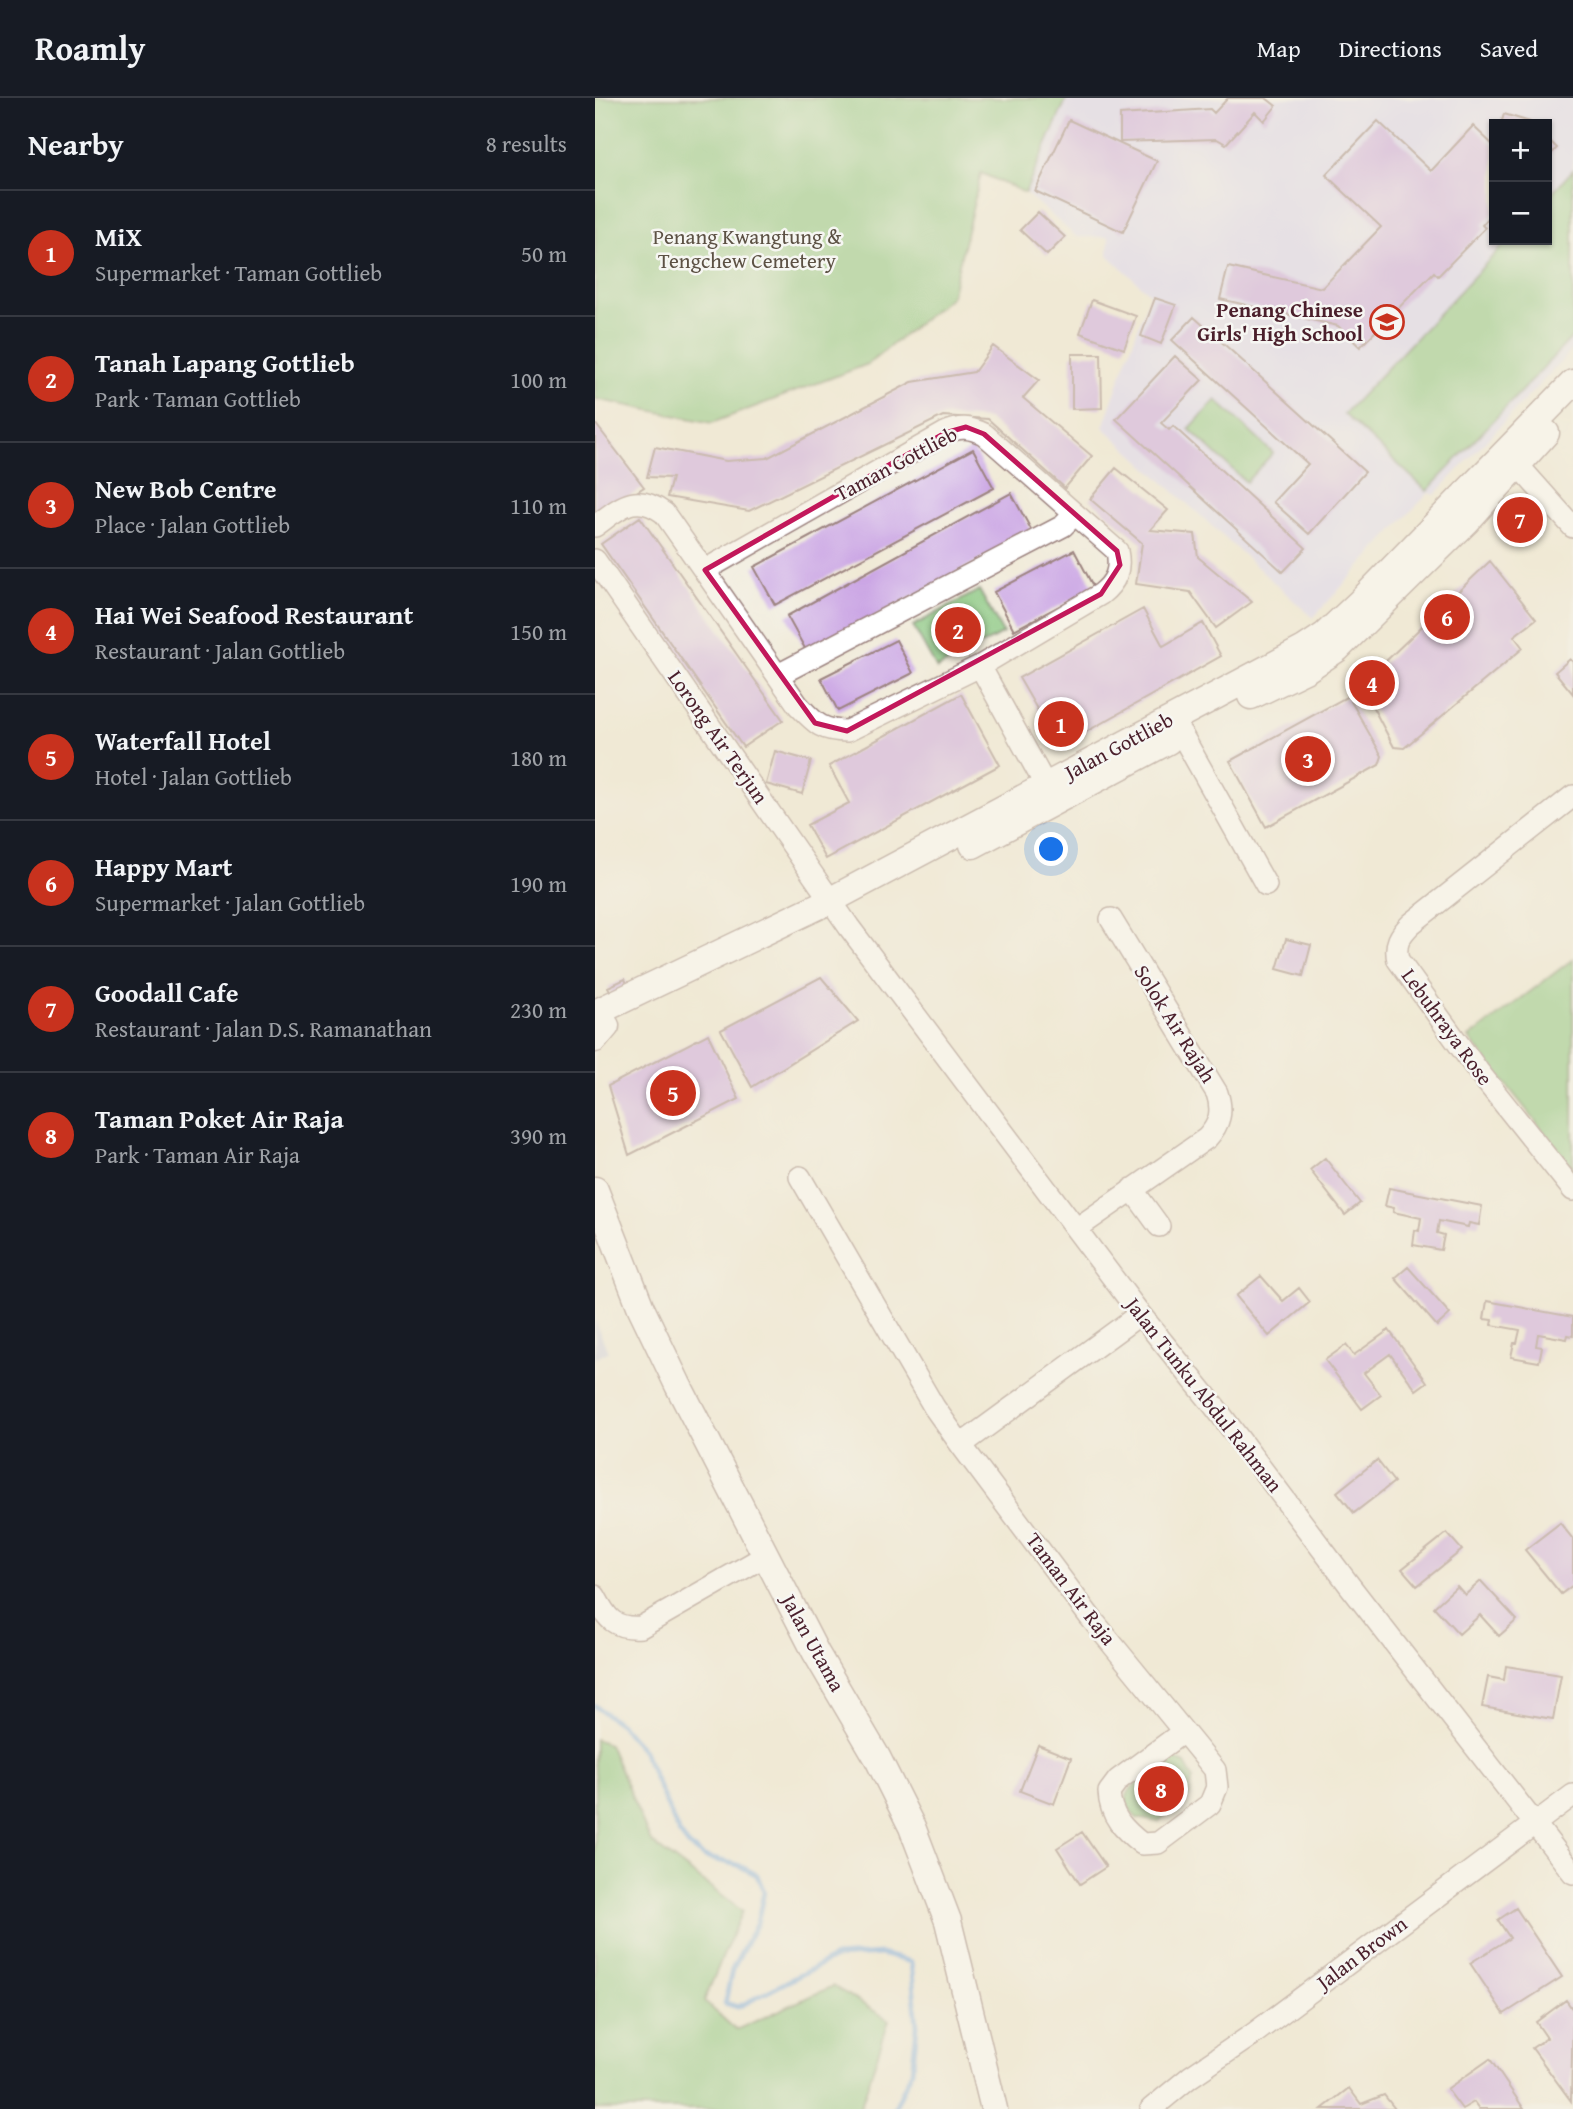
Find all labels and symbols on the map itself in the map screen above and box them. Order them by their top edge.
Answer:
park label: Penang Kwangtung & Tengchew Cemetery [653,221,842,276]
place label: Penang Chinese Girls' High School [1197,294,1363,349]
school or university icon: Penang Chinese Girls' High School [1368,303,1406,341]
street label: Taman Gottlieb [829,418,963,509]
pin: 7 [1497,494,1543,546]
pin: 6 [1424,591,1470,643]
pin: 2 [935,604,981,656]
pin: 4 [1349,657,1395,709]
street label: Lorong Air Terjun [661,664,776,810]
pin: 1 [1038,698,1084,750]
street label: Jalan Gottlieb [1056,704,1179,789]
pin: 3 [1285,733,1331,785]
your location [1034,832,1068,866]
street label: Solok Air Rajah [1127,959,1224,1089]
street label: Lebuhraya Rose [1394,962,1501,1092]
pin: 5 [650,1067,696,1119]
street label: Jalan Tunku Abdul Rahman [1117,1288,1291,1499]
street label: Taman Air Raja [1019,1526,1124,1652]
street label: Jalan Utama [772,1586,853,1697]
pin: 8 [1138,1763,1184,1815]
street label: Jalan Brown [1308,1908,1414,1999]

